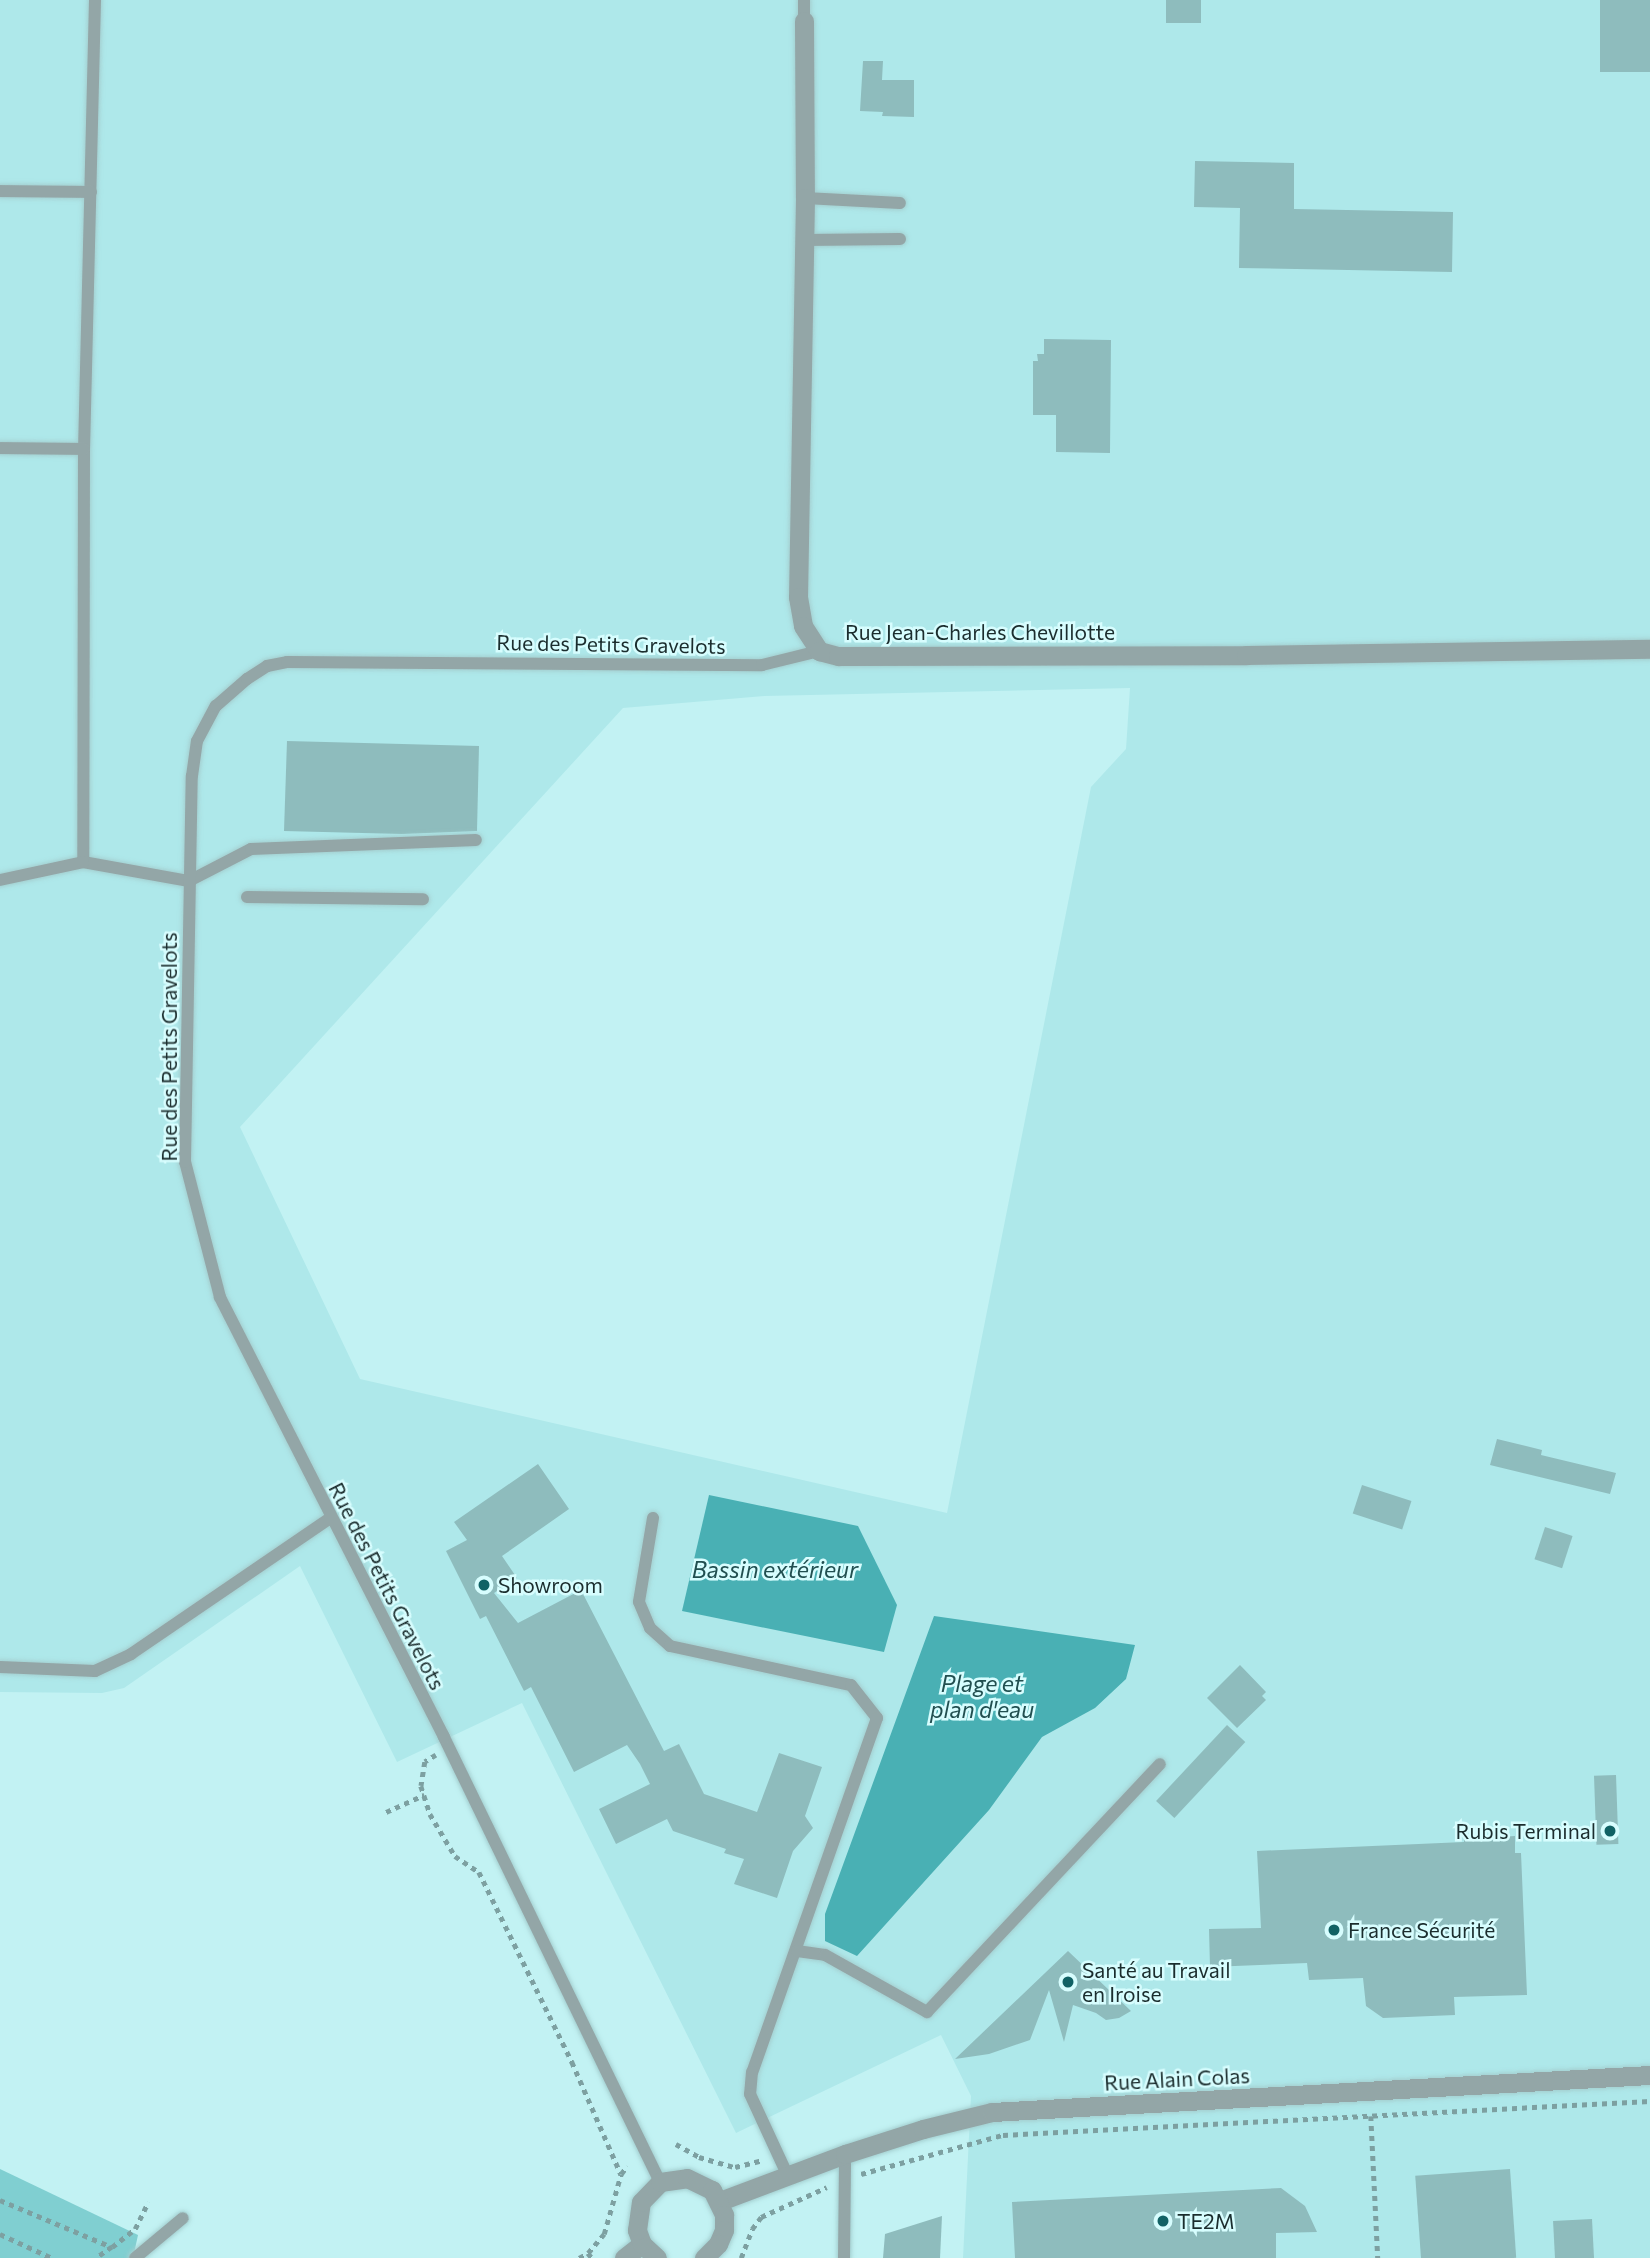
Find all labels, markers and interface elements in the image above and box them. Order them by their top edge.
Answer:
street label: Rue Jean-Charles Chevillotte [845,619,1115,645]
street label: Rue des Petits Gravelots [496,629,726,659]
street label: Rue des Petits Gravelots [156,932,182,1162]
street label: Rue des Petits Gravelots [324,1478,450,1694]
water label: Bassin extérieur [692,1555,858,1583]
place label: Showroom [498,1572,603,1598]
marker: Showroom [476,1577,492,1593]
water label: Plage et plan d'eau [930,1669,1034,1723]
place label: Rubis Terminal [1456,1818,1596,1844]
marker: Rubis Terminal [1602,1823,1618,1839]
place label: France Sécurité [1348,1917,1495,1943]
marker: France Sécurité [1326,1922,1342,1938]
place label: Santé au Travail en Iroise [1082,1957,1231,2007]
marker: Santé au Travail en Iroise [1060,1974,1076,1990]
street label: Rue Alain Colas [1104,2063,1250,2095]
place label: TE2M [1177,2208,1235,2234]
marker: TE2M [1155,2213,1171,2229]

